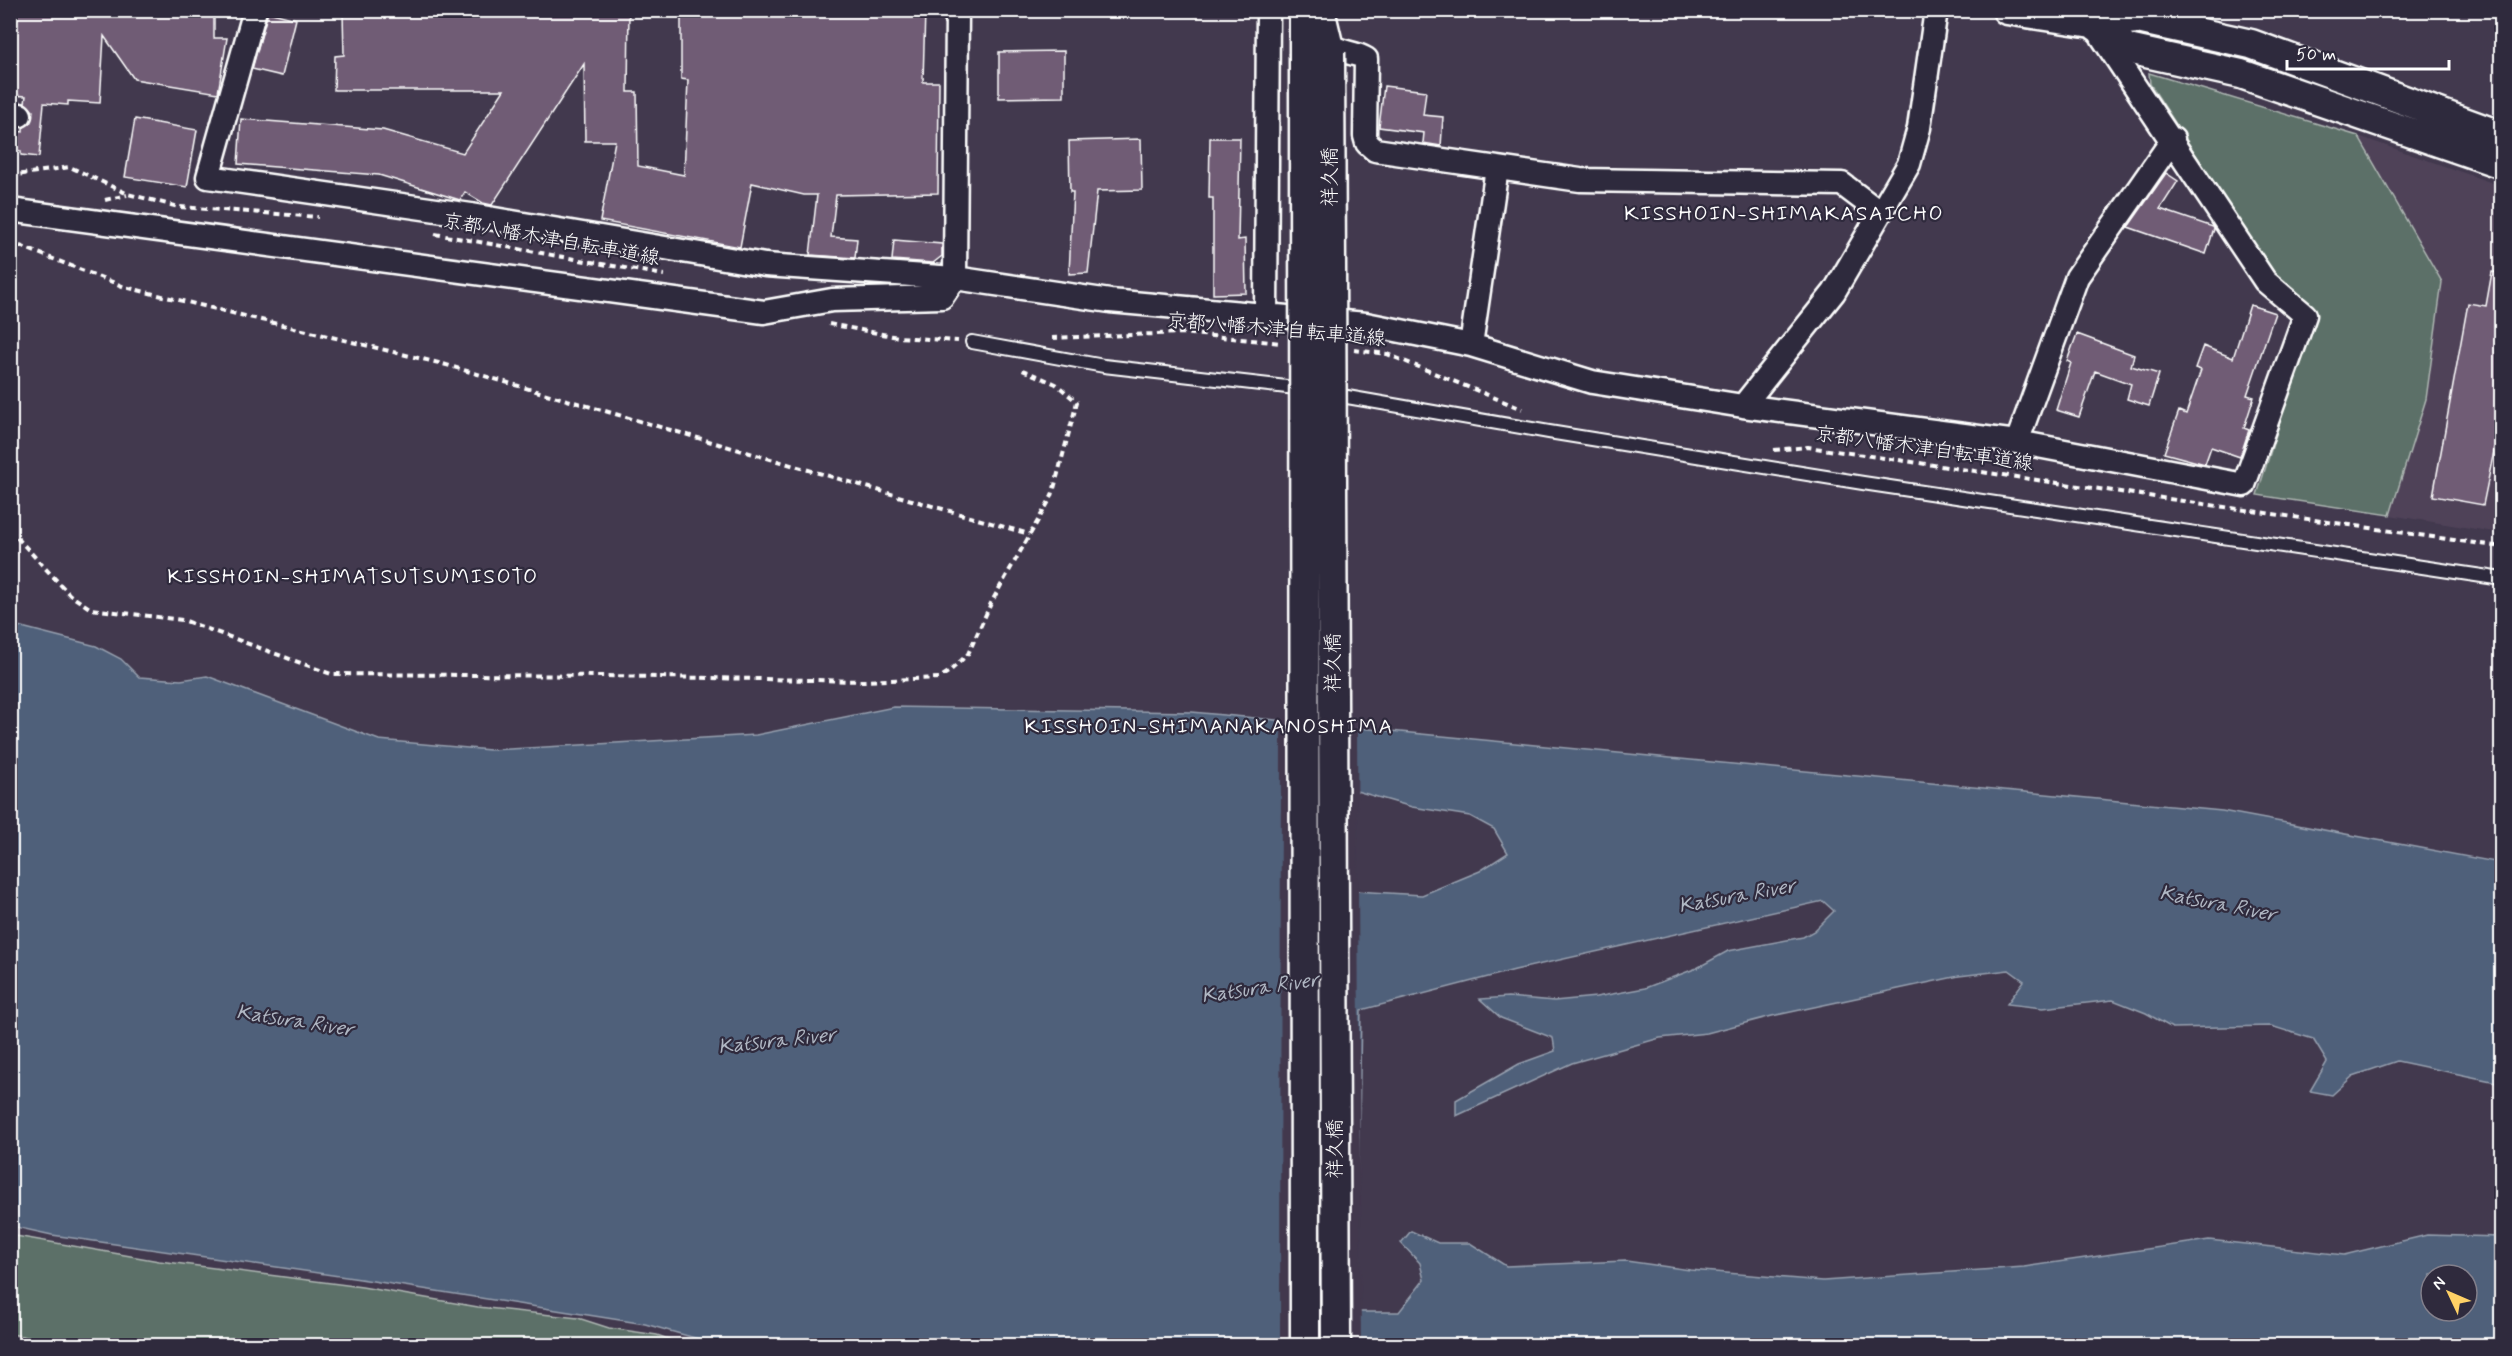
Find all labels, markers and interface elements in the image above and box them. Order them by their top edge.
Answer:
scale bar [2287,33,2449,71]
text: 50 m [2296,43,2336,67]
street label: 祥久橋 [1317,147,1344,207]
district label: KISSHOIN-SHIMAKASAICHO [1624,200,1944,228]
street label: 京都八幡木津自転車道線 [440,208,662,272]
street label: 京都八幡木津自転車道線 [1165,307,1387,353]
street label: 京都八幡木津自転車道線 [1813,420,2035,478]
district label: KISSHOIN-SHIMATSUTSUMISOTO [167,563,539,591]
street label: 祥久橋 [1320,633,1347,693]
district label: KISSHOIN-SHIMANAKANOSHIMA [1024,713,1394,741]
water label: Katsura River [1676,872,1800,920]
water label: Katsura River [2157,879,2281,929]
water label: Katsura River [1199,966,1323,1010]
water label: Katsura River [234,998,358,1044]
water label: Katsura River [717,1021,840,1061]
street label: 祥久橋 [1322,1119,1349,1179]
north arrow [2419,1263,2479,1323]
text: N [2428,1272,2451,1295]

